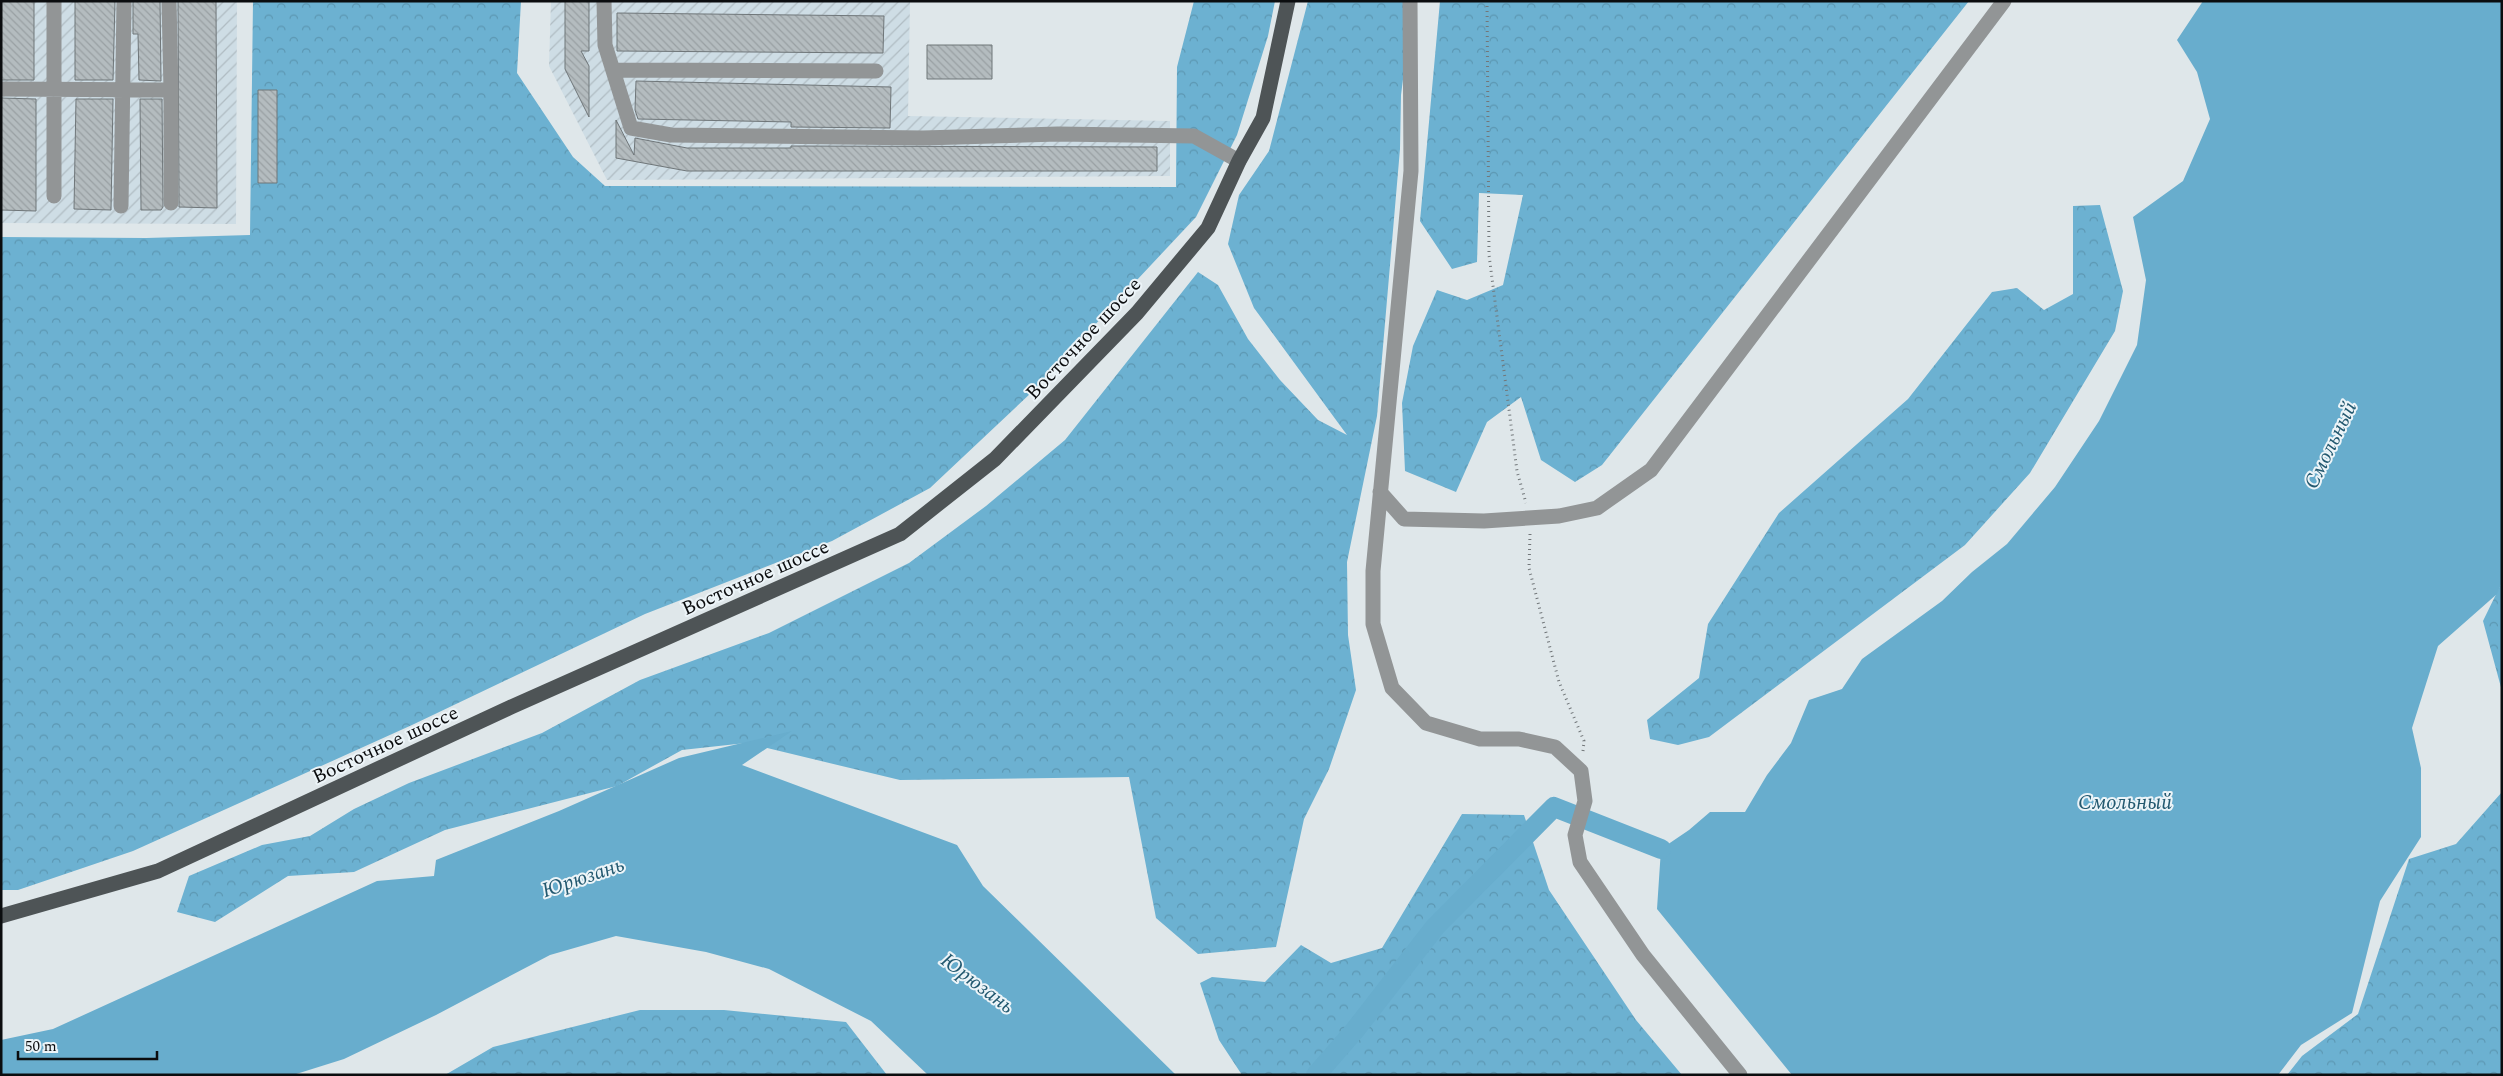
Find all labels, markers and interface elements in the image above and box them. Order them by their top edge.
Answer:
street label: Восточное шоссе [1019,270,1149,407]
water label: Смольный [2296,396,2366,495]
street label: Восточное шоссе [677,532,834,624]
street label: Восточное шоссе [307,698,464,792]
water label: Смольный [2078,787,2172,819]
water label: Юрюзань [538,849,629,907]
water label: Юрюзань [934,945,1021,1022]
scale bar [18,1028,156,1060]
text: 50 m [25,1035,57,1058]

